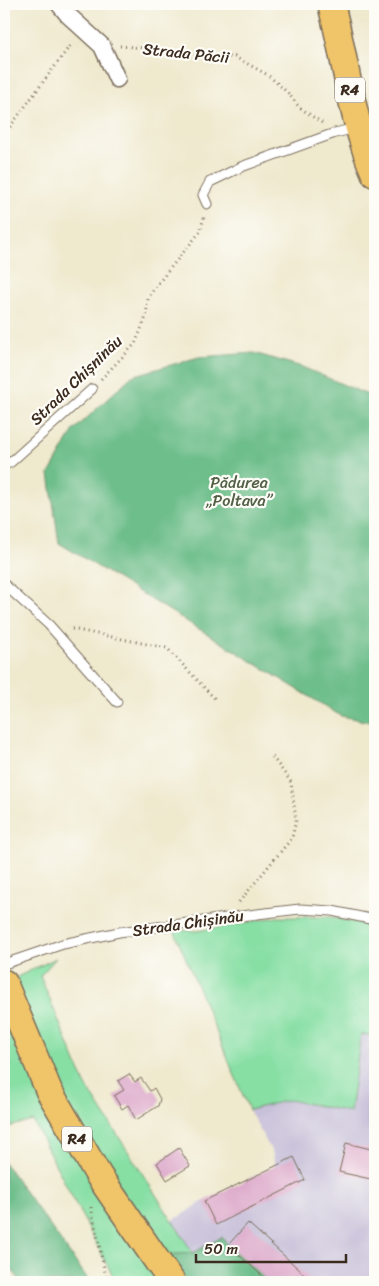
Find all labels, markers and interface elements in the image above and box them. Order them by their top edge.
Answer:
street label: Strada Păcii [141,34,231,72]
road number: R4 [335,78,365,102]
street label: Strada Chișninău [22,327,130,432]
park label: Pădurea „Poltava” [205,468,273,515]
street label: Strada Chișinău [130,901,246,945]
road number: R4 [62,1126,92,1152]
scale bar [196,1231,346,1263]
text: 50 m [204,1236,239,1262]

